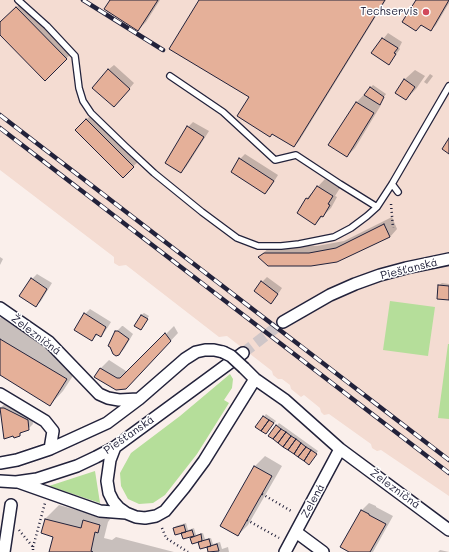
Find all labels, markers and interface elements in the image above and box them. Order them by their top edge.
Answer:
place label: Techservis [360,5,418,19]
marker: Techservis [421,7,431,17]
street label: Piešťanská [379,256,439,282]
street label: Železničná [9,312,63,358]
street label: Piešťanská [101,413,157,457]
street label: Železničná [367,466,423,512]
street label: Zelená [299,482,327,520]

